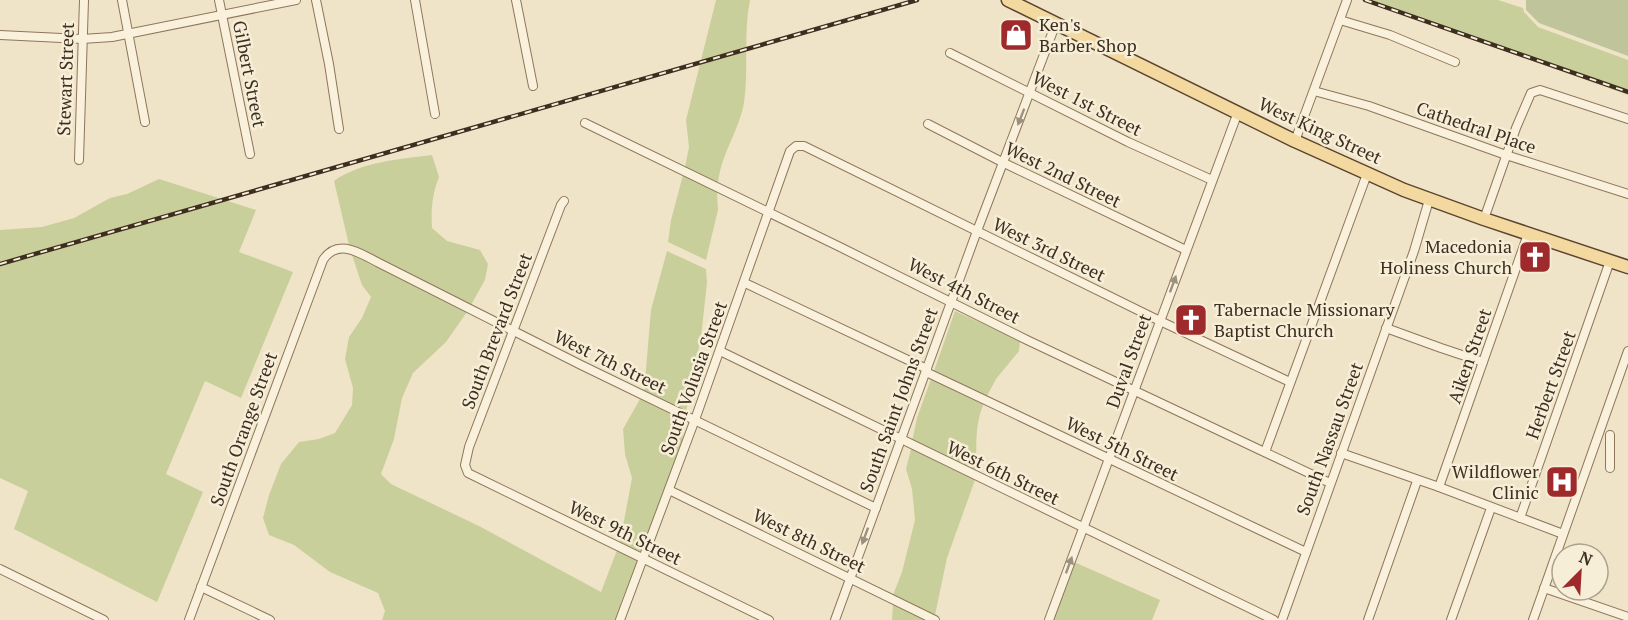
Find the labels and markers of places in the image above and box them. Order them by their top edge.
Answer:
place label: Ken's Barber Shop [1039,12,1137,57]
shop icon: Ken's Barber Shop [998,17,1034,53]
place label: Macedonia Holiness Church [1380,234,1512,279]
church icon: Macedonia Holiness Church [1517,239,1553,275]
place label: Tabernacle Missionary Baptist Church [1214,297,1395,342]
church icon: Tabernacle Missionary Baptist Church [1173,302,1209,338]
place label: Wildflower Clinic [1452,459,1539,504]
hospital icon: Wildflower Clinic [1544,464,1580,500]

